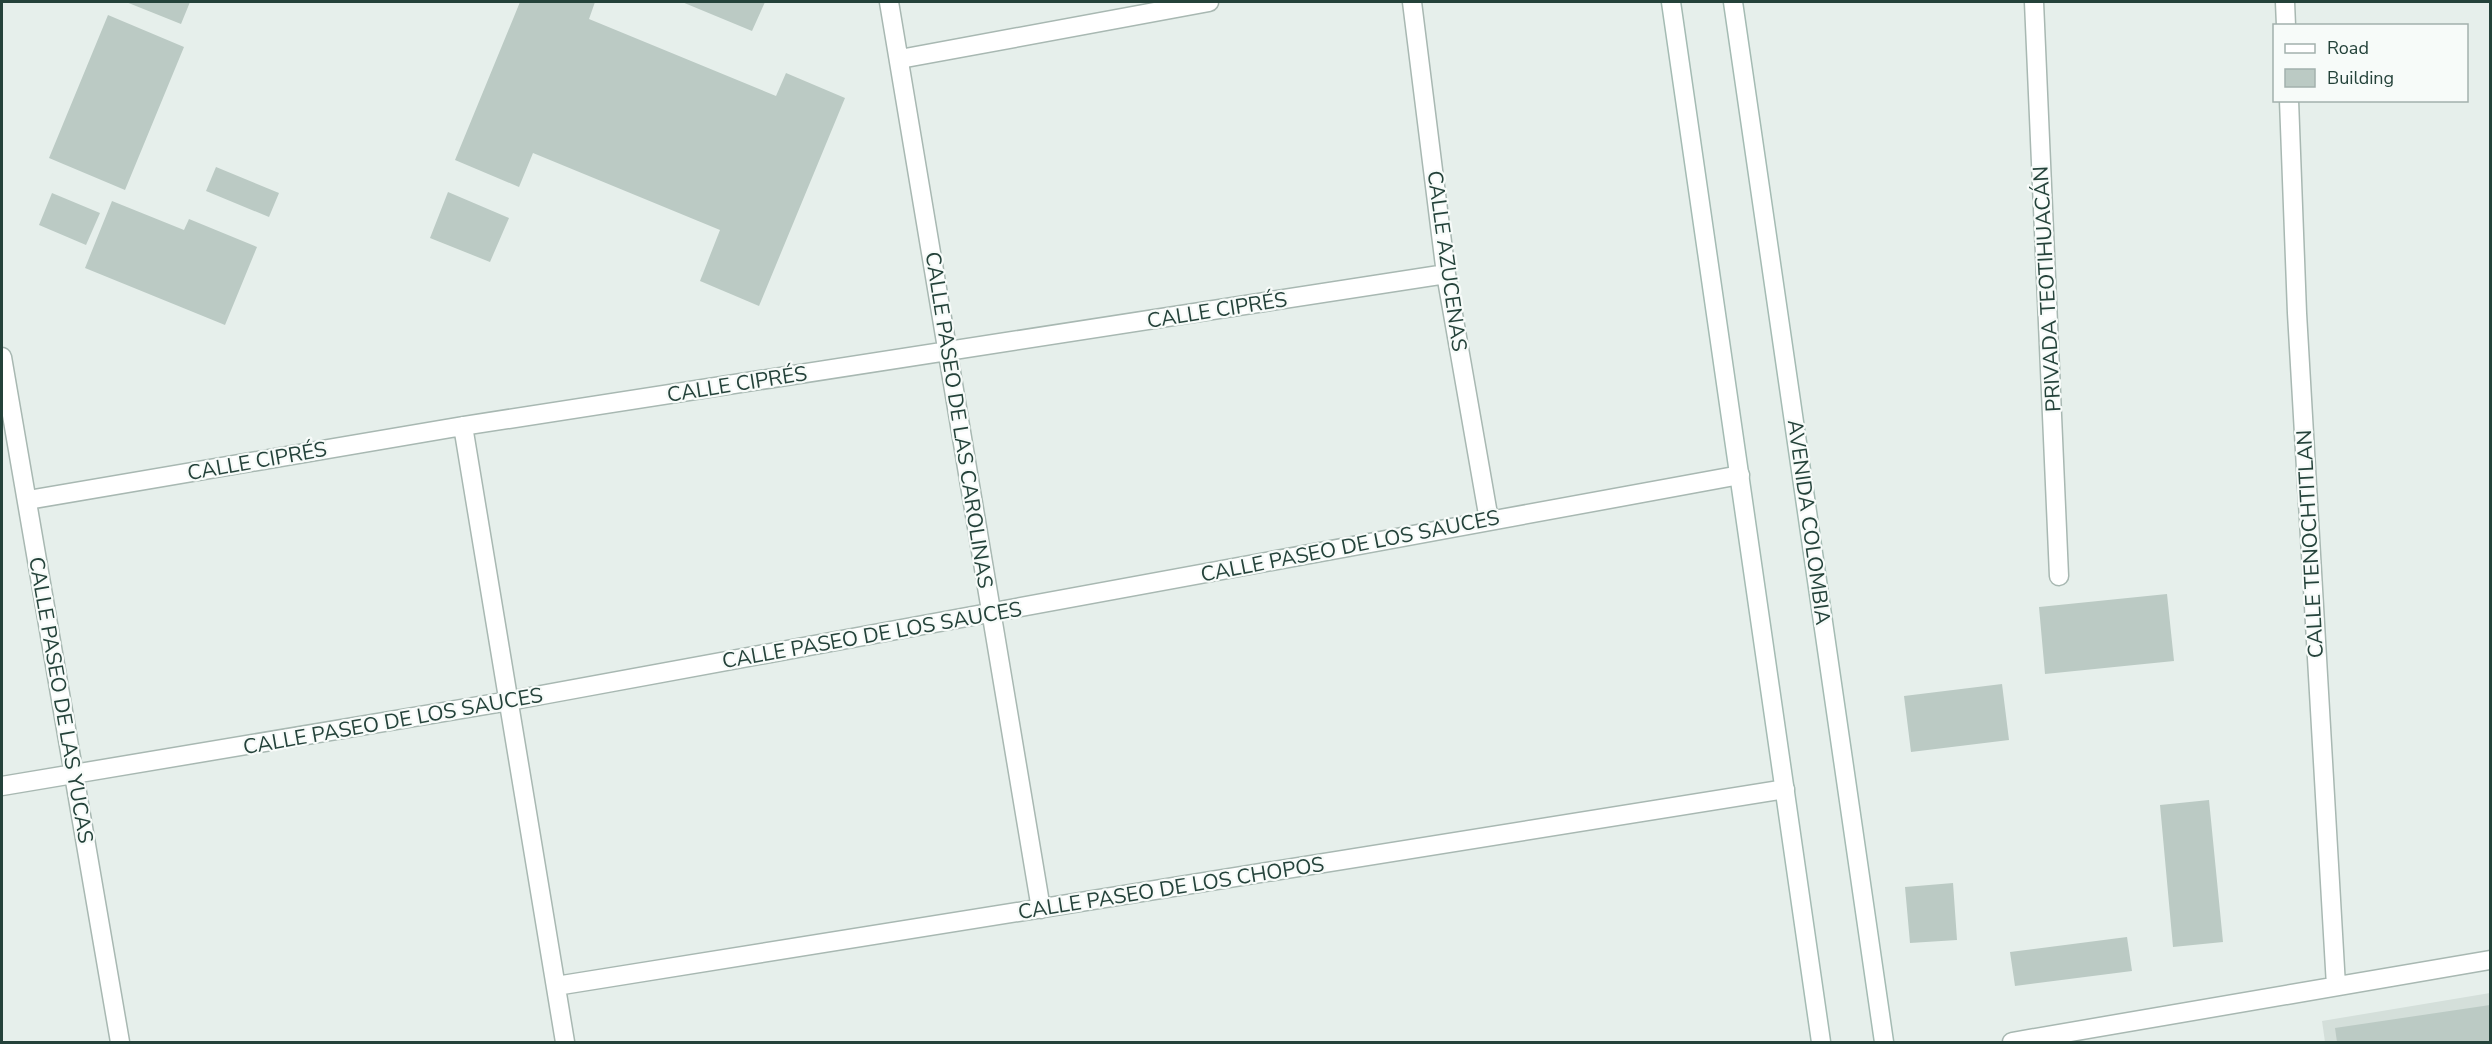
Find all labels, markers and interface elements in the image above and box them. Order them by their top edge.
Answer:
legend [2273,24,2468,102]
text: Road [2327,36,2369,60]
text: Building [2327,66,2394,90]
street label: PRIVADA TEOTIHUACÁN [2027,165,2067,413]
street label: CALLE AZUCENAS [1420,169,1474,353]
street label: CALLE PASEO DE LAS CAROLINAS [919,250,999,590]
street label: CALLE CIPRÉS [1145,285,1289,335]
street label: CALLE CIPRÉS [665,359,809,409]
street label: AVENIDA COLOMBIA [1781,417,1837,627]
street label: CALLE TENOCHTITLAN [2290,429,2330,659]
street label: CALLE CIPRÉS [185,435,329,487]
street label: CALLE PASEO DE LOS SAUCES [1198,503,1502,589]
street label: CALLE PASEO DE LAS YUCAS [22,555,100,846]
street label: CALLE PASEO DE LOS SAUCES [720,595,1024,675]
street label: CALLE PASEO DE LOS SAUCES [241,681,545,761]
street label: CALLE PASEO DE LOS CHOPOS [1016,850,1326,926]

